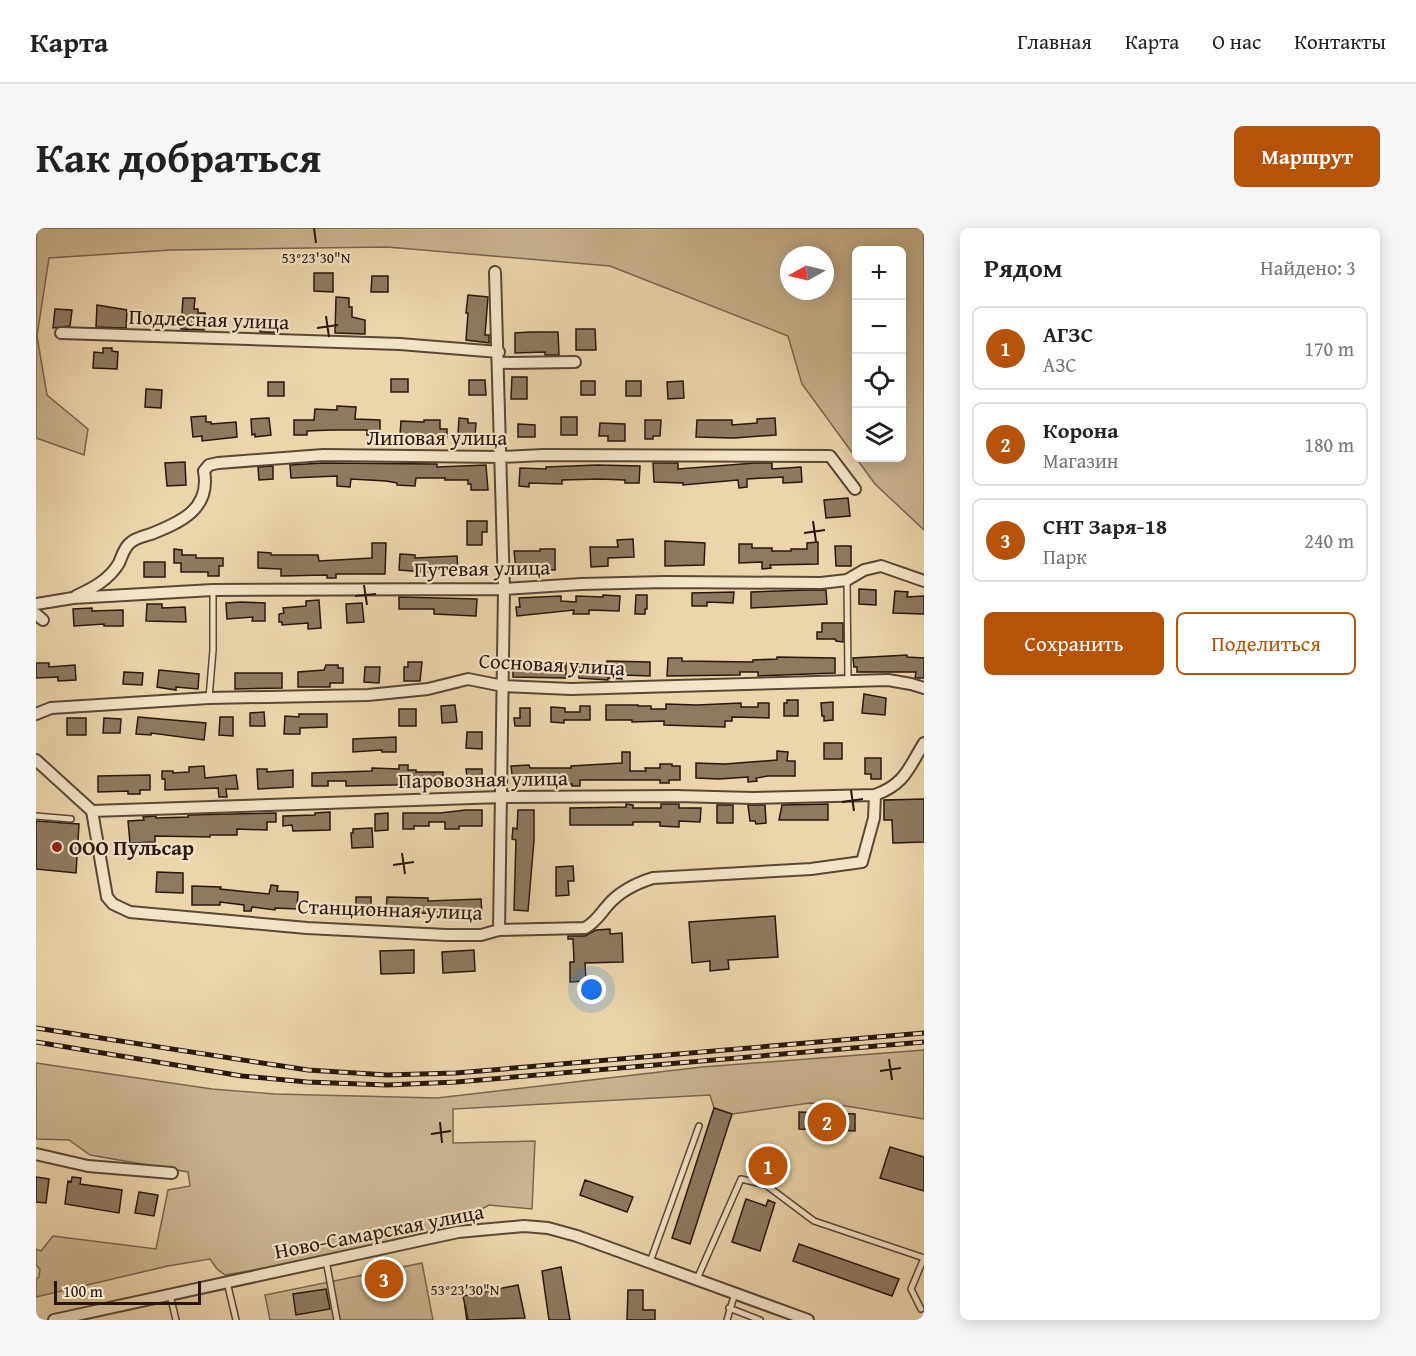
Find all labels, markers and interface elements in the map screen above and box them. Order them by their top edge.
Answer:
text: Карта [30,21,108,62]
text: Главная [1017,26,1092,57]
text: Карта [1125,26,1179,57]
text: О нас [1212,26,1261,57]
text: Контакты [1294,26,1386,57]
text: Как добраться [36,126,321,187]
button: Маршрут [1234,126,1380,187]
north arrow [780,246,834,300]
map controls [852,246,906,462]
button: + [852,246,906,300]
text: 53°23'30"N [282,247,351,268]
text: Рядом [984,248,1062,287]
text: Найдено: 3 [1260,253,1356,282]
button: − [852,300,906,354]
street label: Подлесная улица [128,301,290,337]
text: АГЗС [1043,318,1093,350]
text: 1 [1000,334,1011,363]
text: 170 m [1304,334,1354,363]
text: АЗС [1043,350,1076,379]
button: locate [852,354,906,408]
button: layers [852,408,906,462]
text: Корона [1043,414,1118,446]
street label: Липовая улица [367,422,507,453]
text: 2 [1000,430,1011,459]
text: 180 m [1304,430,1354,459]
text: Магазин [1043,446,1118,475]
text: СНТ Заря-18 [1043,510,1167,542]
text: 3 [1000,526,1011,555]
text: 240 m [1304,526,1354,555]
text: Парк [1043,542,1087,571]
street label: Путевая улица [414,551,550,585]
button: Сохранить [984,612,1164,675]
button: Поделиться [1176,612,1356,675]
street label: Сосновая улица [478,645,626,683]
street label: Паровозная улица [398,762,568,796]
place label: ООО Пульсар [69,832,194,863]
marker: ООО Пульсар [50,840,64,854]
street label: Станционная улица [297,890,483,928]
your location [577,975,606,1004]
pin: 2 [808,1100,846,1144]
pin: 1 [748,1144,788,1188]
street label: Ново-Самарская улица [272,1195,486,1267]
pin: 3 [364,1256,404,1302]
scale bar [54,1278,201,1306]
text: 100 m [63,1279,103,1303]
text: 53°23'30"N [431,1279,500,1300]

